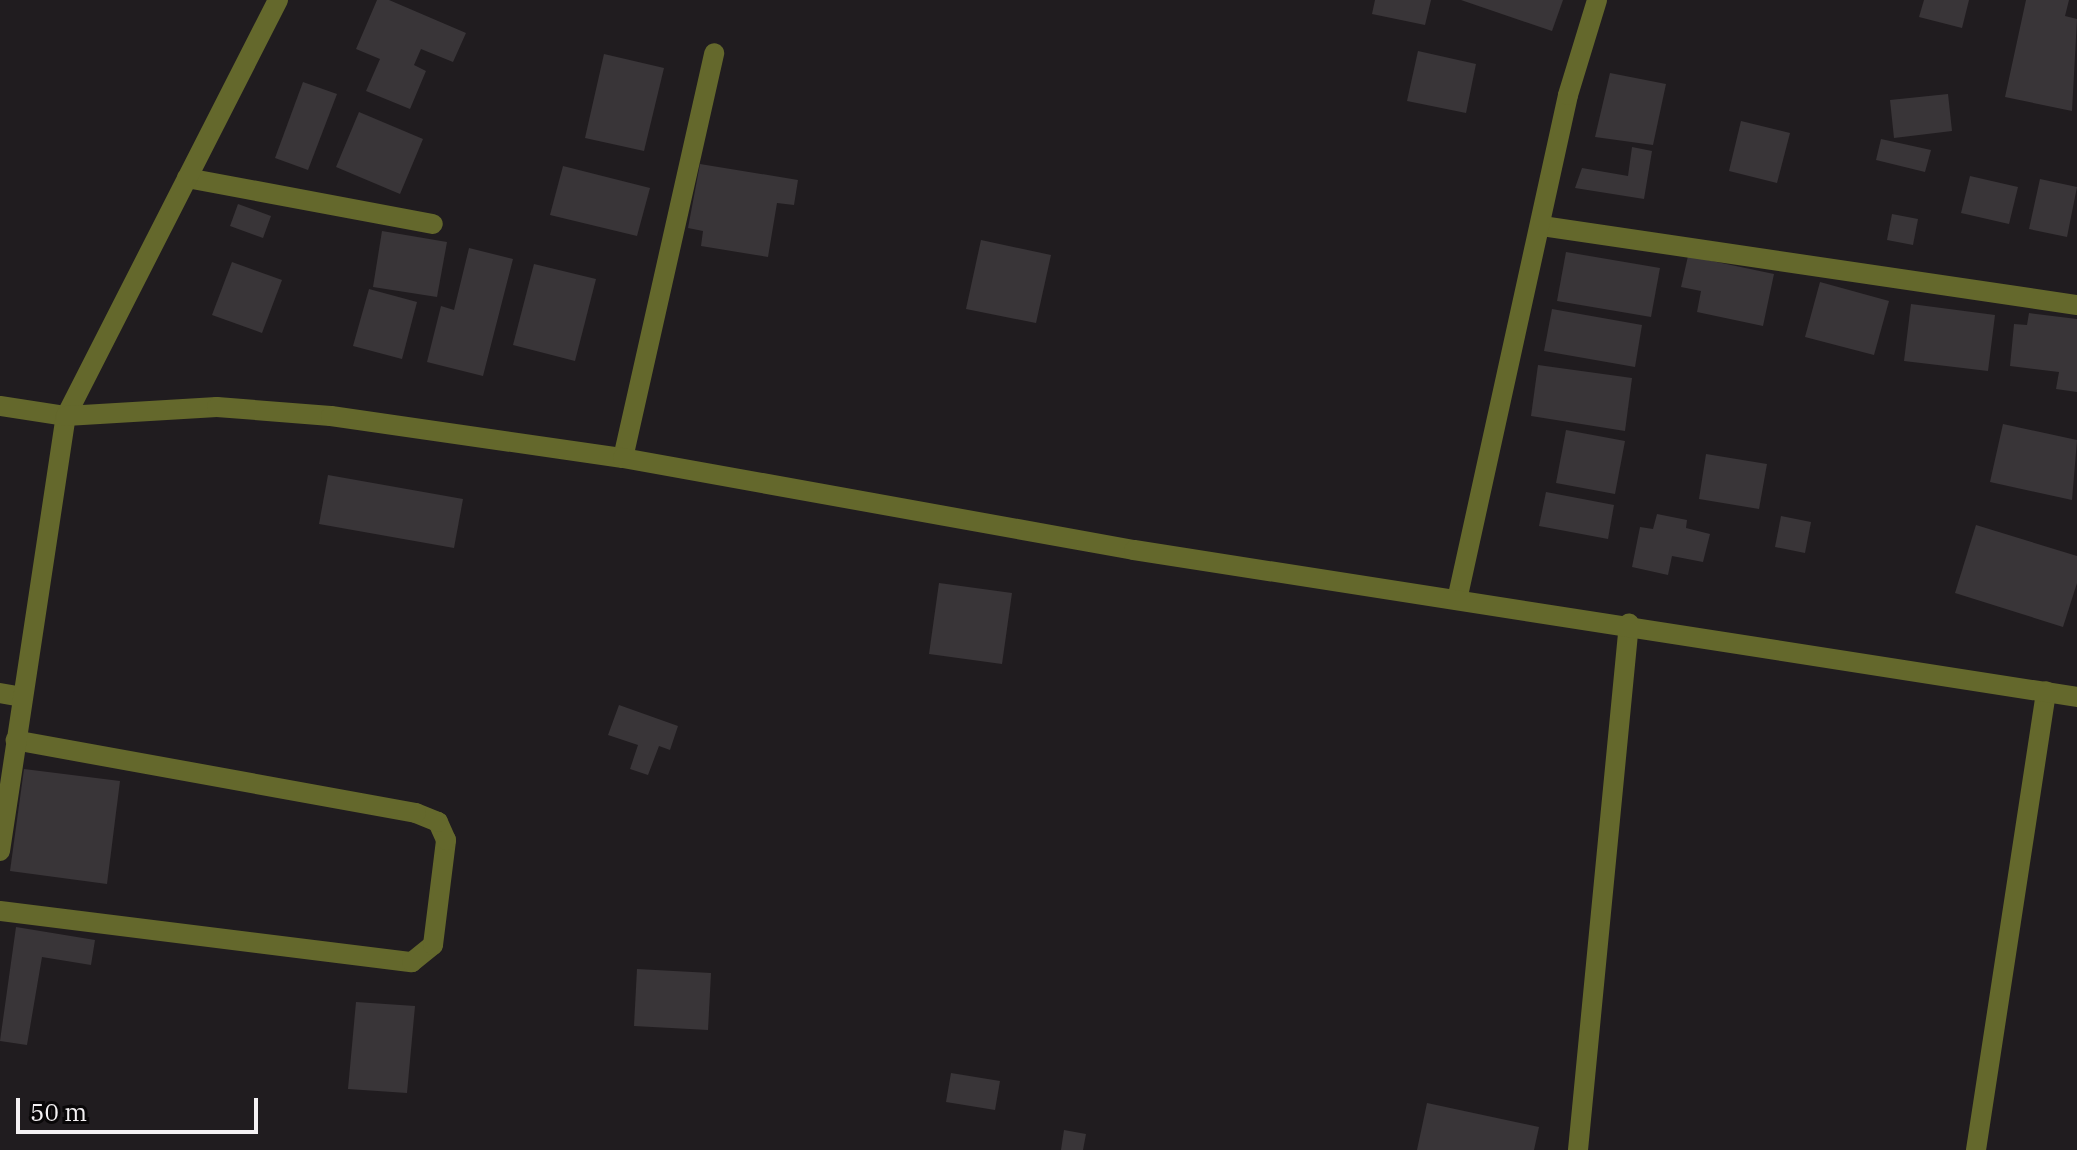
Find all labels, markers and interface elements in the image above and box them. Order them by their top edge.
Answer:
scale bar [20,1082,262,1132]
text: 50 m [30,1096,87,1128]

